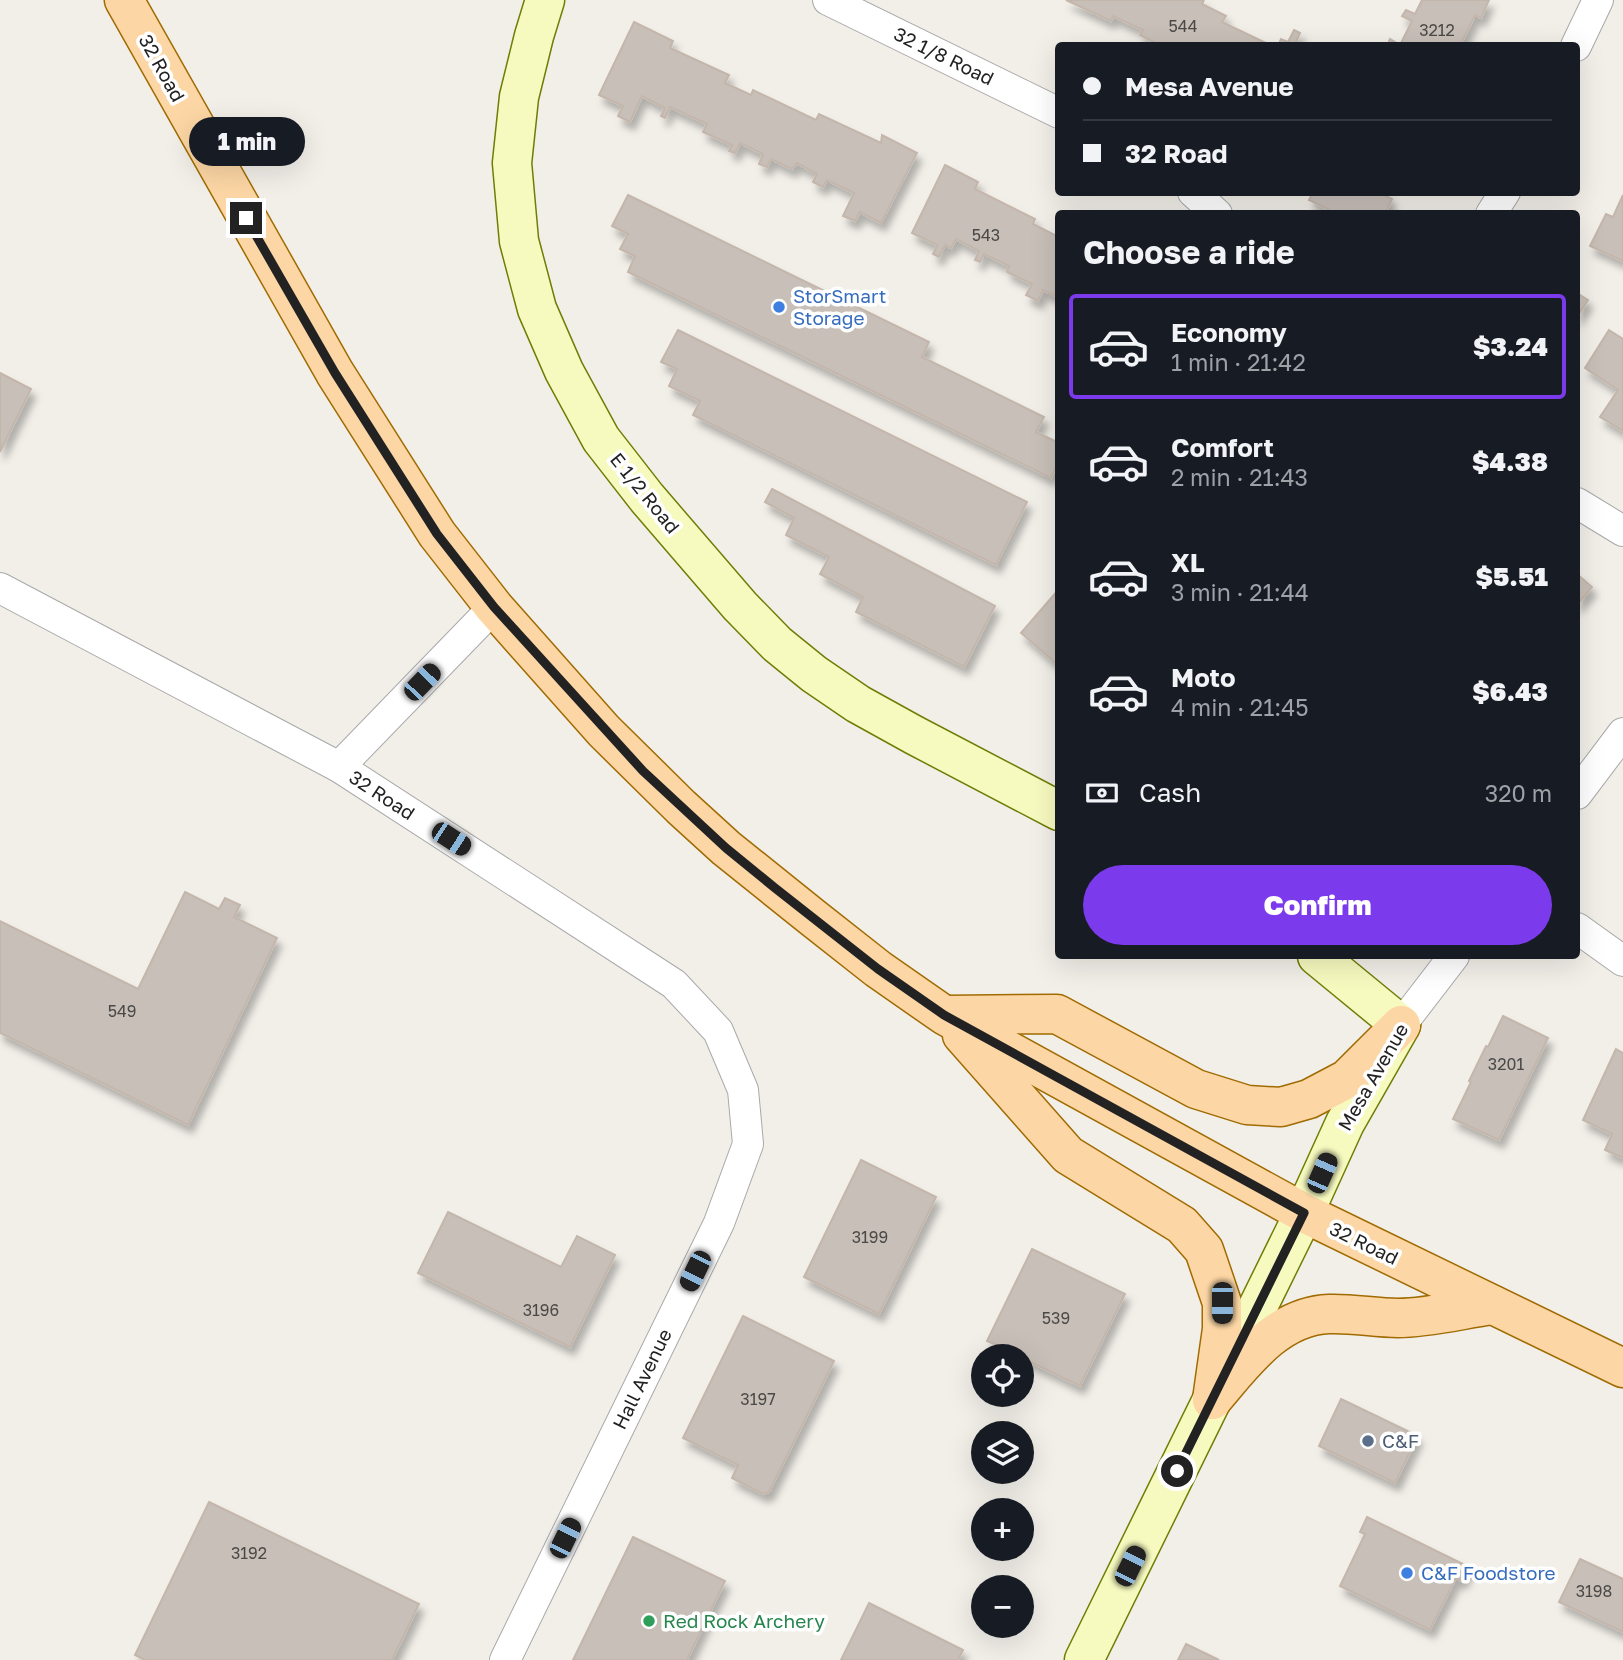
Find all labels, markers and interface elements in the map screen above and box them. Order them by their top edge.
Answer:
house number: 544 [1169,16,1197,36]
house number: 3212 [1419,20,1455,40]
street label: 32 1/8 Road [891,22,998,90]
street label: 32 Road [135,30,190,105]
text: Mesa Avenue [1125,71,1294,102]
callout: 1 min [188,116,304,166]
text: 1 min [218,127,276,155]
text: 32 Road [1125,138,1228,169]
route end [230,202,262,234]
house number: 543 [972,225,1000,245]
text: Choose a ride [1083,233,1295,271]
place label: StorSmart Storage [793,284,886,329]
marker: StorSmart Storage [771,299,787,315]
icon: car [1087,315,1150,378]
text: Economy [1171,317,1287,348]
text: $3.24 [1473,331,1548,362]
text: 1 min · 21:42 [1171,348,1306,376]
icon: car [1087,430,1150,493]
text: Comfort [1171,432,1274,463]
text: $4.38 [1472,446,1548,477]
street label: E 1/2 Road [606,448,685,538]
text: 2 min · 21:43 [1171,463,1308,491]
icon: car [1087,545,1150,608]
text: XL [1171,547,1205,578]
text: $5.51 [1476,561,1548,592]
text: 3 min · 21:44 [1171,578,1309,606]
car [400,660,445,704]
icon: car [1087,660,1150,723]
text: Moto [1171,662,1236,693]
text: $6.43 [1472,676,1548,707]
text: 4 min · 21:45 [1171,693,1309,721]
street label: 32 Road [345,765,419,824]
icon: cash [1083,774,1121,812]
text: Cash [1139,777,1201,808]
text: 320 m [1485,779,1552,807]
car [428,819,475,859]
button: Confirm [1083,865,1552,945]
house number: 549 [108,1001,136,1021]
street label: Mesa Avenue [1333,1019,1413,1134]
house number: 3201 [1488,1054,1524,1074]
car [1304,1150,1341,1196]
street label: 32 Road [1326,1216,1402,1269]
house number: 3199 [852,1227,888,1247]
car [677,1248,714,1294]
car [1212,1282,1233,1324]
house number: 3196 [523,1300,559,1320]
house number: 539 [1042,1308,1070,1328]
street label: Hall Avenue [607,1325,676,1433]
map controls [971,1344,1034,1638]
button: locate [971,1344,1034,1407]
house number: 3197 [740,1389,776,1409]
button: layers [971,1421,1034,1484]
place label: C&F [1382,1429,1419,1452]
marker: C&F [1360,1433,1376,1449]
route start [1161,1455,1193,1487]
button: + [971,1498,1034,1561]
car [547,1515,584,1561]
house number: 3192 [231,1543,267,1563]
car [1112,1543,1149,1589]
place label: C&F Foodstore [1421,1561,1556,1584]
marker: C&F Foodstore [1399,1565,1415,1581]
button: − [971,1575,1034,1638]
house number: 3198 [1576,1581,1612,1601]
place label: Red Rock Archery [663,1609,825,1632]
marker: Red Rock Archery [641,1613,657,1629]

